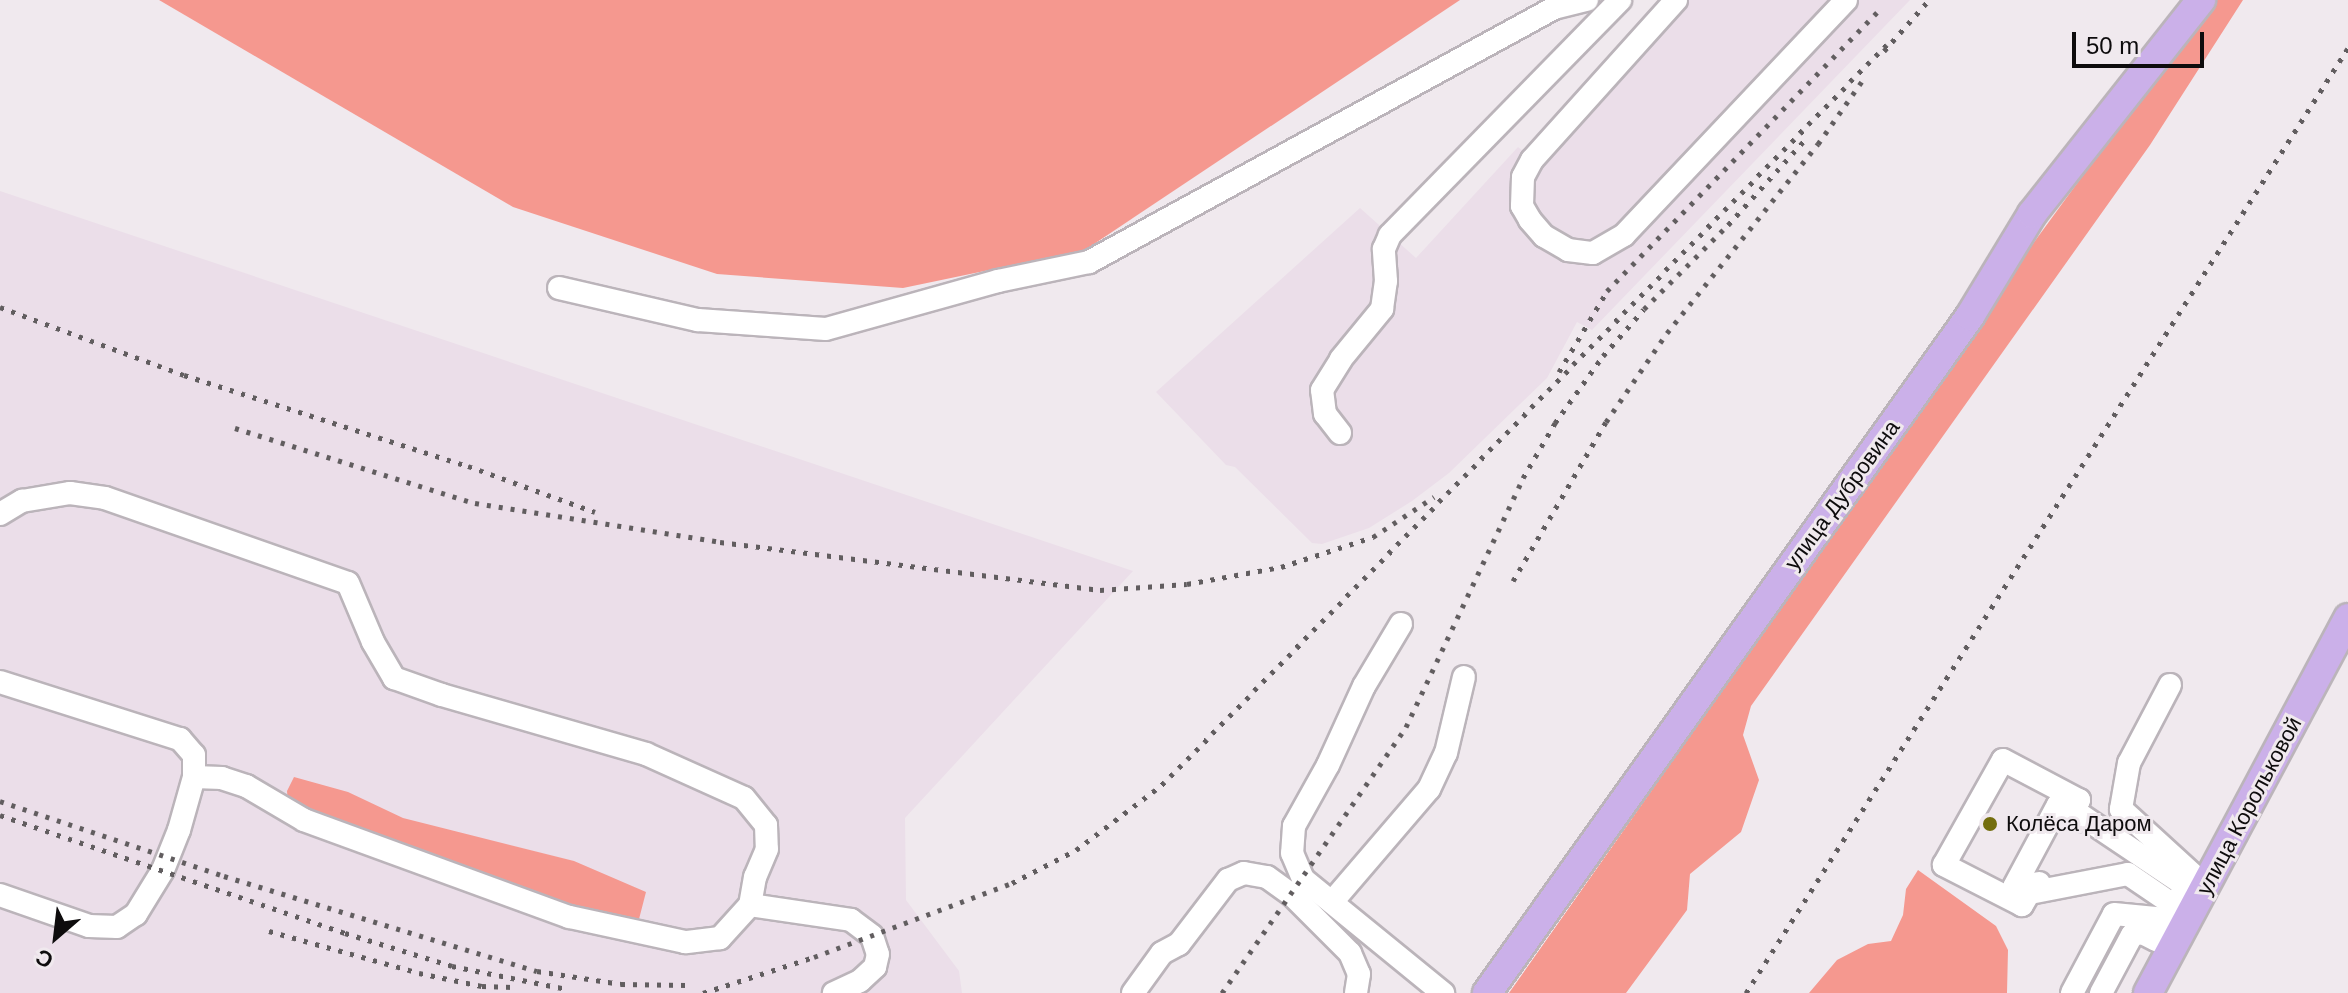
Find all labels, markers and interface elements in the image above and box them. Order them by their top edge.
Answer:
scale bar [2076,16,2208,66]
text: 50 m [2086,32,2139,59]
street label: улица Дубровина [1779,415,1905,575]
street label: улица Корольковой [2191,712,2307,900]
place label: Колёса Даром [2006,811,2152,837]
marker: Колёса Даром [1981,815,1999,833]
north arrow [16,897,96,977]
text: С [32,944,57,973]

